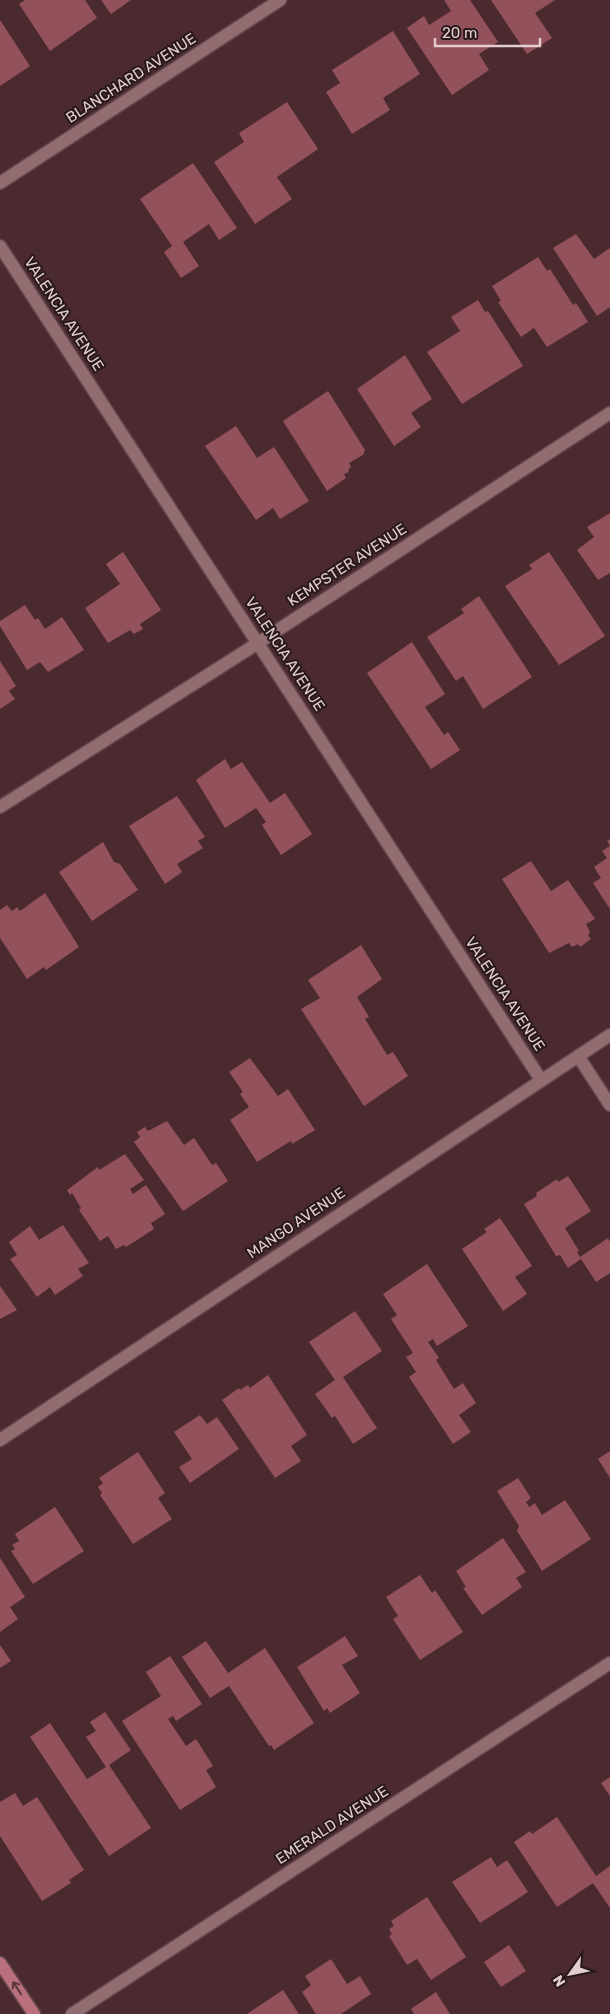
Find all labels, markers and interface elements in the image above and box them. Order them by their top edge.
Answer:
scale bar [435,15,540,47]
text: 20 m [442,24,477,42]
street label: BLANCHARD AVENUE [63,29,199,127]
street label: VALENCIA AVENUE [20,254,108,374]
street label: KEMPSTER AVENUE [284,520,410,610]
street label: VALENCIA AVENUE [241,594,329,714]
street label: VALENCIA AVENUE [461,934,549,1054]
street label: MANGO AVENUE [244,1184,348,1262]
street label: EMERALD AVENUE [272,1782,392,1868]
north arrow [545,1949,595,1999]
text: N [550,1972,569,1990]
one-way arrow [12,1982,22,1996]

